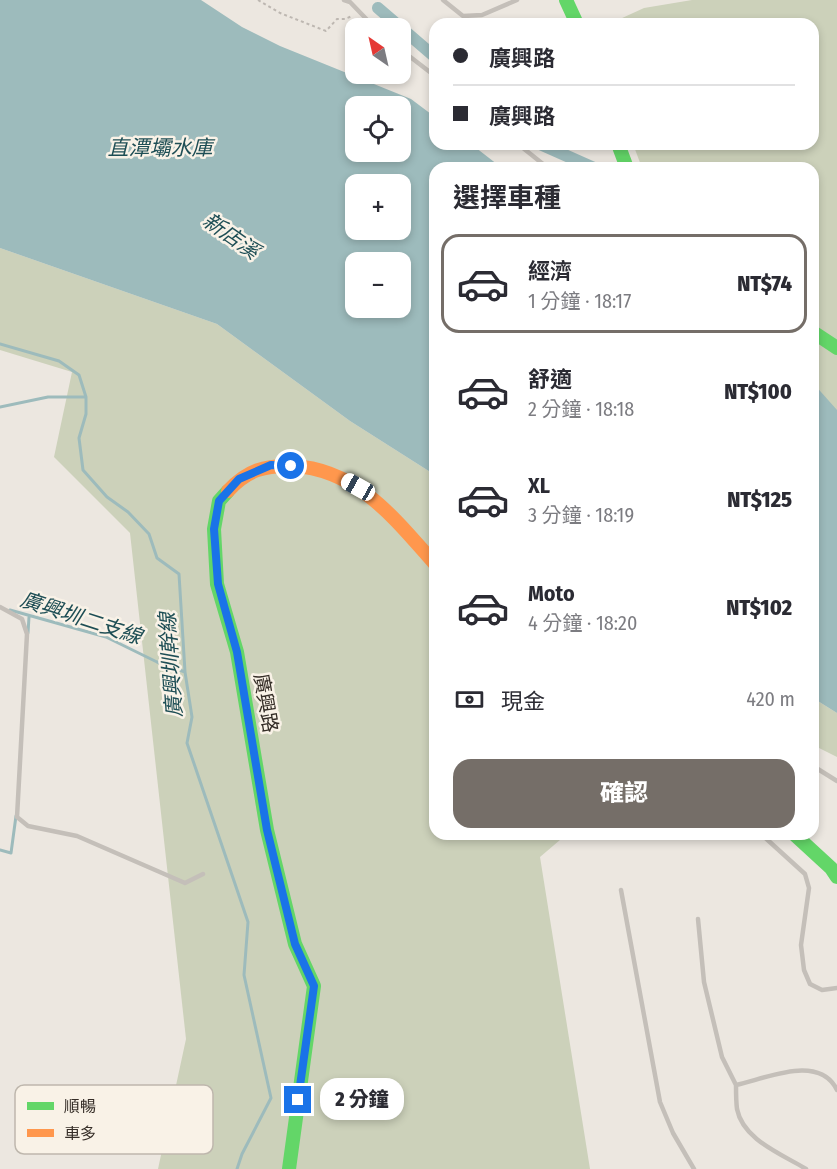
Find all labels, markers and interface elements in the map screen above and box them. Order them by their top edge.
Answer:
north arrow [345,18,411,84]
map controls [345,18,411,318]
text: 廣興路 [489,45,555,72]
button: locate [345,96,411,162]
text: 廣興路 [489,103,555,130]
water label: 直潭壩水庫 [108,135,215,161]
button: + [345,174,411,240]
text: 選擇車種 [453,182,561,214]
water label: 新店溪 [198,207,267,266]
button: − [345,252,411,318]
icon: car [456,257,510,311]
text: 經濟 [528,258,572,285]
text: NT$74 [737,270,792,297]
text: 1 分鐘 · 18:17 [528,289,631,313]
icon: car [456,365,510,419]
text: 舒適 [528,366,572,393]
text: NT$100 [724,378,792,405]
text: 2 分鐘 · 18:18 [528,397,634,421]
route start [277,452,304,479]
car [338,470,378,504]
text: XL [528,472,550,499]
icon: car [456,473,510,527]
text: NT$125 [727,486,792,513]
text: 3 分鐘 · 18:19 [528,503,634,527]
text: Moto [528,580,575,607]
icon: car [456,581,510,635]
water label: 廣興圳二支線 [17,586,147,650]
text: NT$102 [726,594,792,621]
water label: 廣興圳幹線 [154,610,188,718]
text: 4 分鐘 · 18:20 [528,611,637,635]
street label: 廣興路 [249,671,283,735]
icon: cash [453,683,486,716]
text: 420 m [746,687,795,711]
text: 現金 [501,688,545,715]
button: 確認 [453,759,795,828]
callout: 2 分鐘 [319,1079,403,1121]
legend [15,1085,213,1154]
route end [284,1086,311,1113]
text: 2 分鐘 [335,1087,389,1111]
text: 順暢 [64,1097,96,1116]
text: 車多 [64,1124,96,1143]

